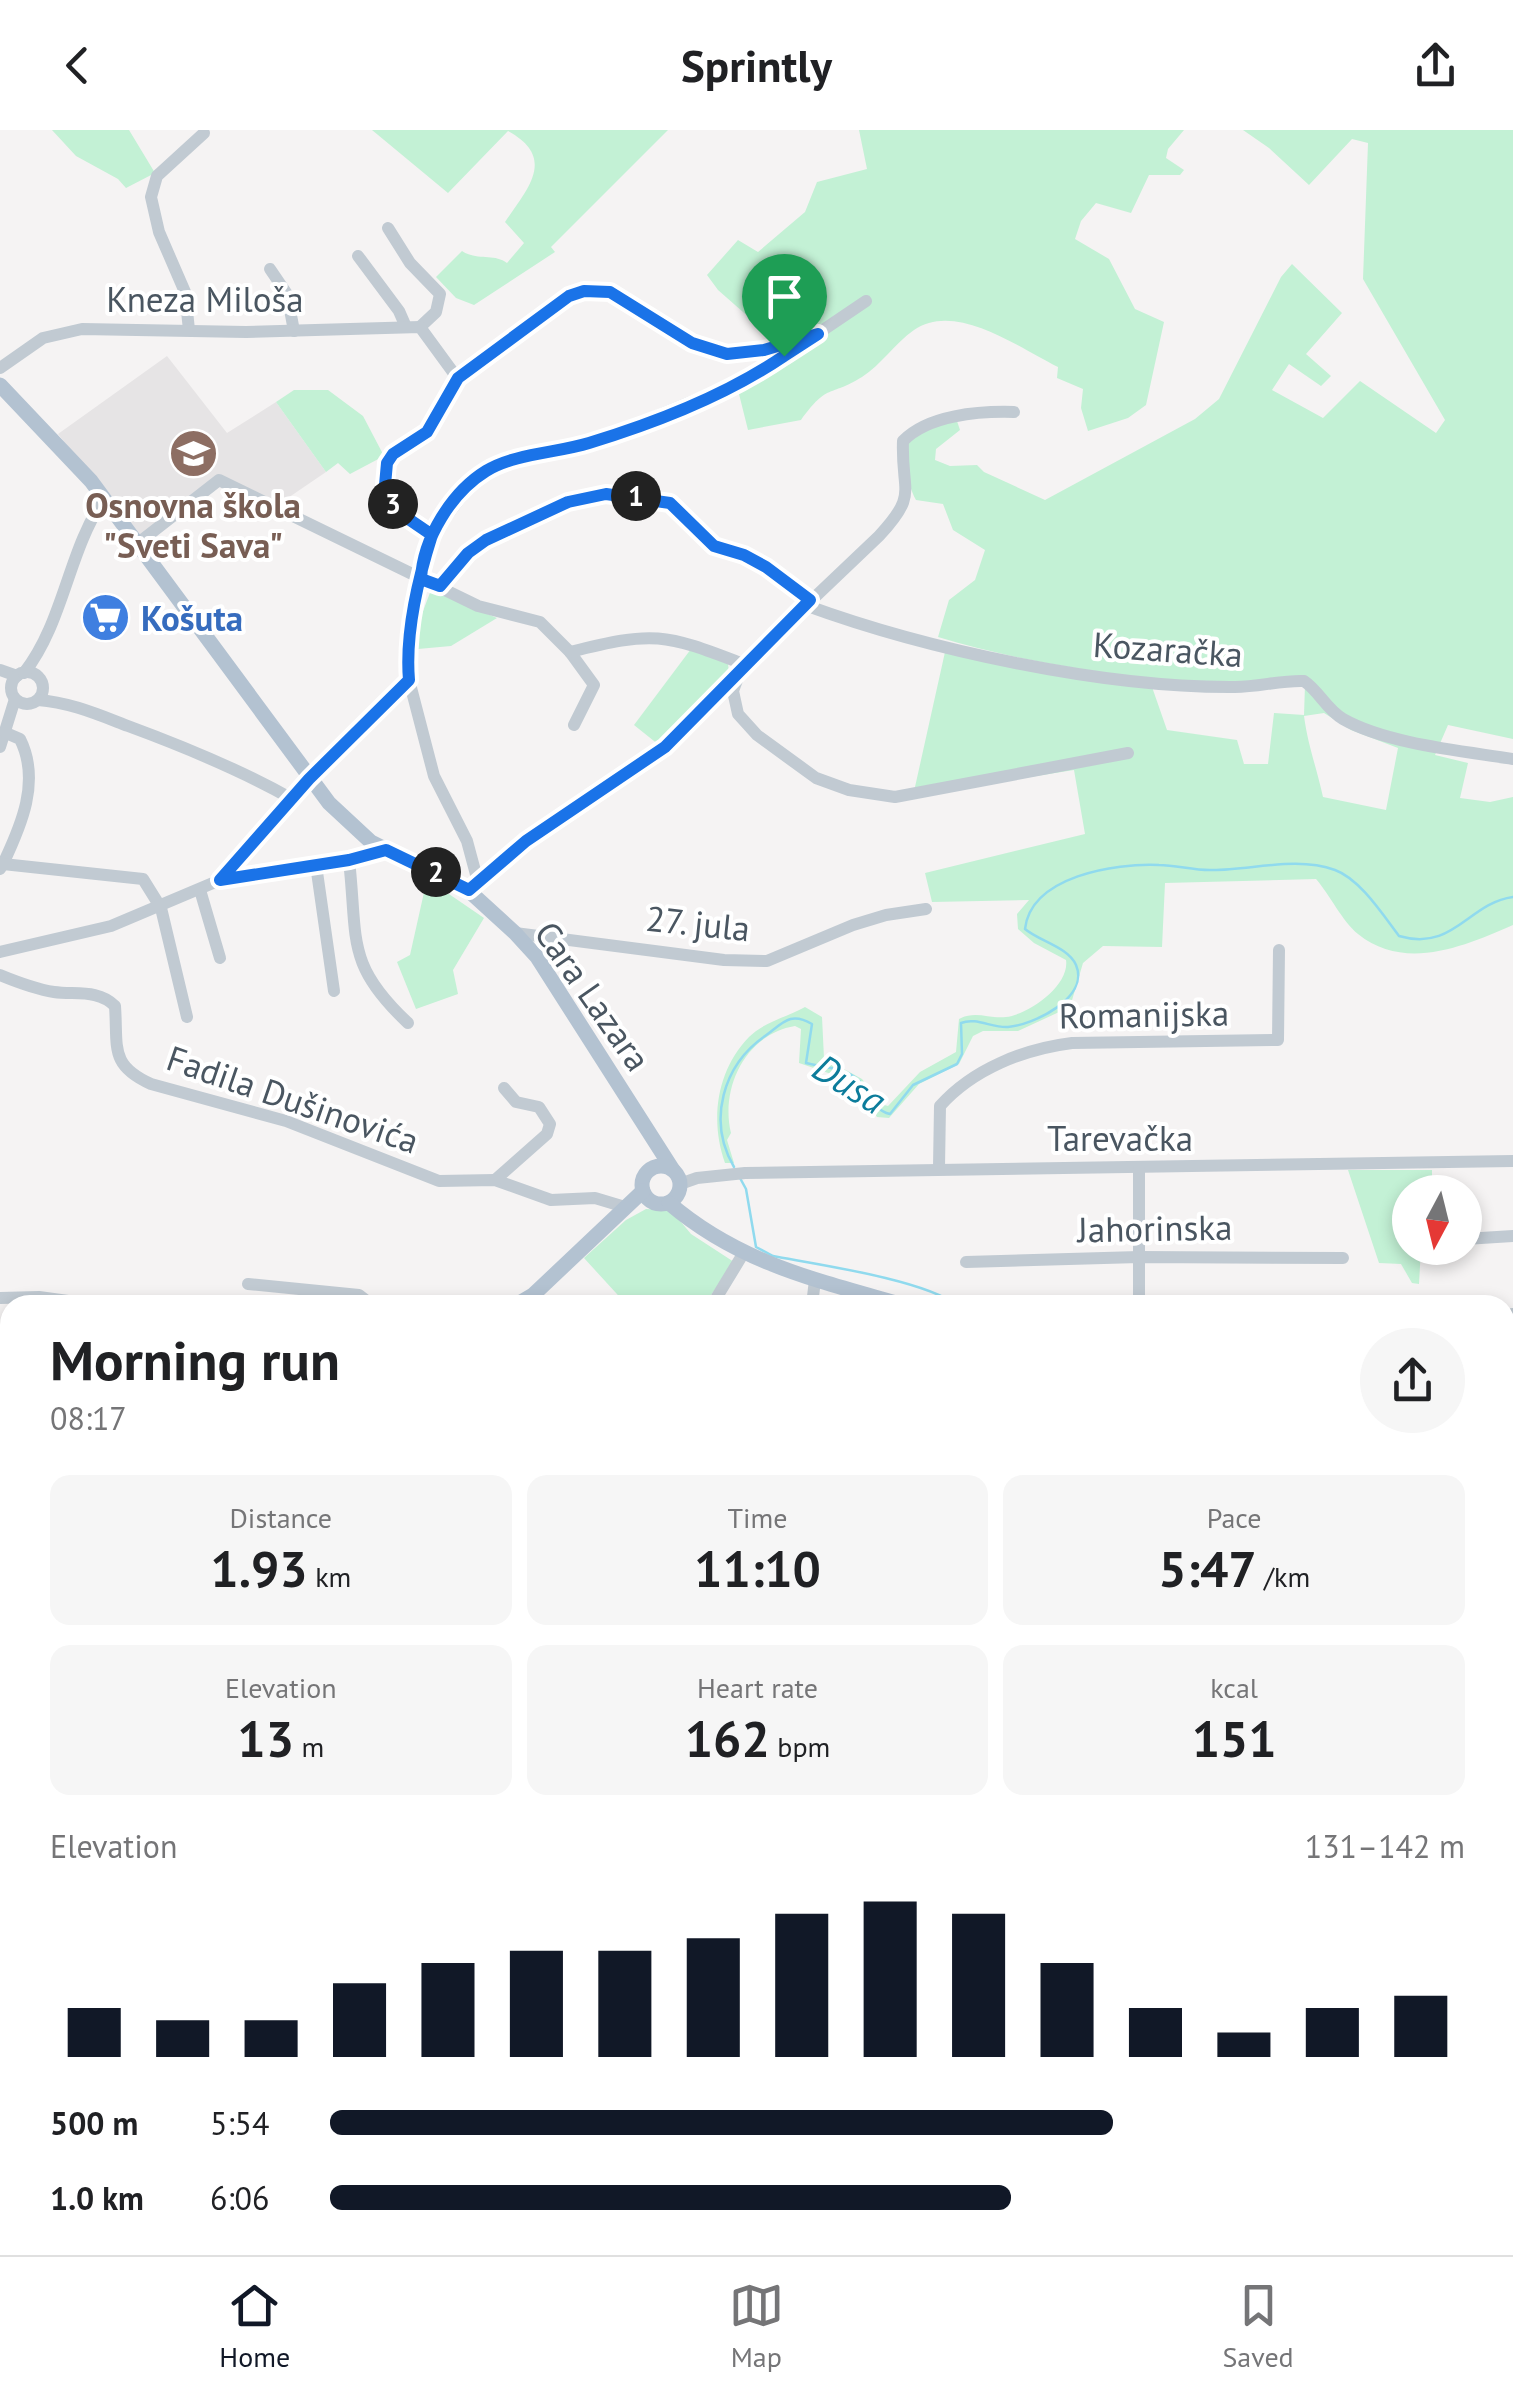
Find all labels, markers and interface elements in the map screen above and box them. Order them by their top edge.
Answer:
text: Sprintly [681,36,832,94]
icon: back [50,38,105,93]
icon: share [1408,38,1463,93]
pin [742,254,827,357]
icon: arrive [757,269,812,324]
street label: Kneza Miloša [106,276,304,322]
school or university icon: Osnovna škola "Sveti Sava" [167,427,219,479]
pin: 1 [611,471,661,521]
text: 1 [628,477,644,514]
pin: 3 [368,479,418,529]
place label: Osnovna škola "Sveti Sava" [85,482,301,568]
text: 3 [385,485,401,522]
supermarket icon: Košuta [80,592,132,644]
place label: Košuta [141,595,243,641]
street label: Kozaračka [1092,621,1244,677]
pin: 2 [411,847,461,897]
text: 2 [428,853,444,890]
street label: 27. jula [644,895,752,951]
street label: Cara Lazara [525,912,661,1080]
street label: Romanijska [1058,990,1230,1038]
street label: Fadila Dušinovića [161,1034,425,1164]
water label: Dusa [804,1042,896,1124]
street label: Tarevačka [1047,1115,1193,1161]
north arrow [1392,1175,1482,1265]
map controls [1392,1175,1482,1265]
street label: Jahorinska [1075,1204,1233,1252]
text: Morning run [50,1324,340,1395]
button: share [1360,1328,1465,1433]
text: 08:17 [50,1397,127,1439]
text: Distance [230,1499,332,1536]
text: Time [727,1499,788,1536]
text: Pace [1207,1499,1262,1536]
text: 1.93 [210,1536,308,1601]
text: 11:10 [694,1536,821,1601]
text: 5:47 [1158,1536,1257,1601]
text: km [308,1558,351,1595]
text: /km [1257,1558,1310,1595]
text: Elevation [225,1669,337,1706]
text: Heart rate [697,1669,818,1706]
text: kcal [1210,1669,1258,1706]
text: 13 [237,1706,294,1771]
text: 162 [685,1706,770,1771]
text: 151 [1192,1706,1277,1771]
text: m [294,1728,324,1765]
text: bpm [770,1728,830,1765]
text: Elevation [50,1825,177,1867]
text: 131–142 m [1305,1825,1465,1867]
text: 500 m [50,2102,138,2144]
text: 5:54 [210,2102,269,2144]
text: 1.0 km [50,2177,144,2219]
text: 6:06 [210,2177,269,2219]
tab: Home [219,2278,290,2375]
tab: Map [729,2278,784,2375]
tab: Saved [1222,2278,1294,2375]

